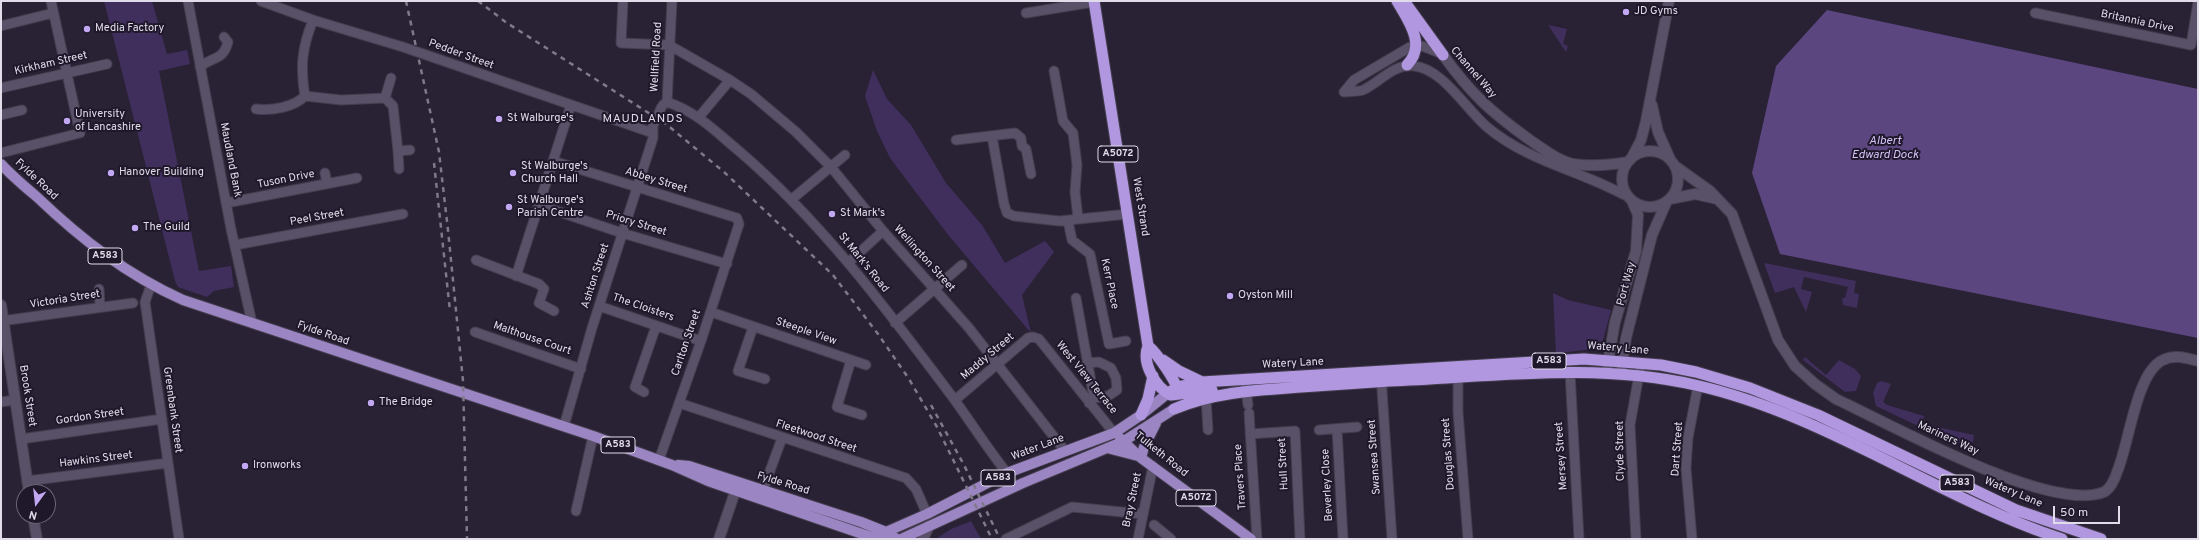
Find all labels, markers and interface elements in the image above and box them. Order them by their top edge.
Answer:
place label: JD Gyms [1634,5,1678,19]
marker: JD Gyms [1621,7,1631,17]
street label: Britannia Drive [2099,8,2175,36]
place label: Media Factory [95,22,164,36]
street label: Wellfield Road [649,22,665,92]
marker: Media Factory [82,24,92,34]
street label: Pedder Street [427,37,495,73]
street label: Channel Way [1447,45,1499,101]
street label: Kirkham Street [13,49,89,79]
place label: University of Lancashire [75,108,141,134]
place label: St Walburge's [507,112,574,126]
district label: MAUDLANDS [602,113,684,127]
marker: St Walburge's [494,114,504,124]
marker: University of Lancashire [62,116,72,126]
street label: Maudland Bank [216,122,244,198]
water label: Albert Edward Dock [1851,135,1919,163]
road number: A5072 [1098,146,1138,162]
street label: Fylde Road [12,157,60,203]
place label: St Walburge's Church Hall [521,160,588,186]
street label: Abbey Street [623,165,689,197]
place label: Hanover Building [119,166,204,180]
marker: Hanover Building [106,168,116,178]
street label: Tuson Drive [256,168,316,192]
marker: St Walburge's Church Hall [508,168,518,178]
street label: West Strand [1129,177,1151,237]
place label: St Walburge's Parish Centre [517,194,584,220]
marker: St Walburge's Parish Centre [504,202,514,212]
street label: Peel Street [289,207,345,229]
place label: St Mark's [840,207,885,221]
street label: Priory Street [604,208,668,240]
marker: St Mark's [827,209,837,219]
place label: The Guild [143,221,190,235]
marker: The Guild [130,223,140,233]
street label: Wellington Street [891,223,957,295]
street label: St Mark's Road [835,230,891,296]
street label: Ashton Street [579,242,613,310]
road number: A583 [88,248,122,264]
street label: Kerr Place [1097,258,1121,310]
street label: Port Way [1615,261,1639,307]
street label: Victoria Street [29,288,101,312]
place label: Oyston Mill [1238,289,1293,303]
street label: The Cloisters [610,291,676,325]
marker: Oyston Mill [1225,291,1235,301]
street label: Carlton Street [669,308,705,378]
street label: Steeple View [774,315,838,349]
street label: Fylde Road [295,319,351,349]
street label: Malthouse Court [491,319,573,359]
street label: Maddy Street [959,331,1017,383]
street label: West View Terrace [1053,339,1119,417]
street label: Watery Lane [1587,340,1649,358]
road number: A583 [1532,353,1566,369]
street label: Watery Lane [1262,356,1324,372]
street label: Brook Street [16,364,38,428]
street label: Greenbank Street [159,366,185,454]
place label: The Bridge [379,396,433,410]
marker: The Bridge [366,398,376,408]
street label: Gordon Street [55,406,125,428]
street label: Douglas Street [1440,417,1458,491]
street label: Fleetwood Street [774,418,858,456]
street label: Swansea Street [1366,419,1384,495]
street label: Mariners Way [1915,419,1981,459]
street label: Mersey Street [1553,421,1571,491]
street label: Clyde Street [1614,421,1628,481]
street label: Dart Street [1670,421,1686,477]
street label: Tulketh Road [1132,430,1190,480]
street label: Water Lane [1010,432,1066,464]
road number: A583 [601,437,635,453]
street label: Hull Street [1276,437,1292,491]
street label: Travers Place [1232,444,1250,510]
street label: Beverley Close [1320,448,1336,522]
street label: Hawkins Street [59,449,133,471]
place label: Ironworks [253,459,301,473]
marker: Ironworks [240,461,250,471]
street label: Fylde Road [755,470,811,498]
road number: A583 [981,470,1015,486]
street label: Bray Street [1121,471,1145,529]
road number: A583 [1940,475,1974,491]
street label: Watery Lane [1982,475,2044,511]
north arrow [16,484,56,524]
road number: A5072 [1176,490,1216,506]
scale bar [2055,498,2122,524]
text: 50 m [2060,505,2088,521]
text: N [28,507,39,522]

